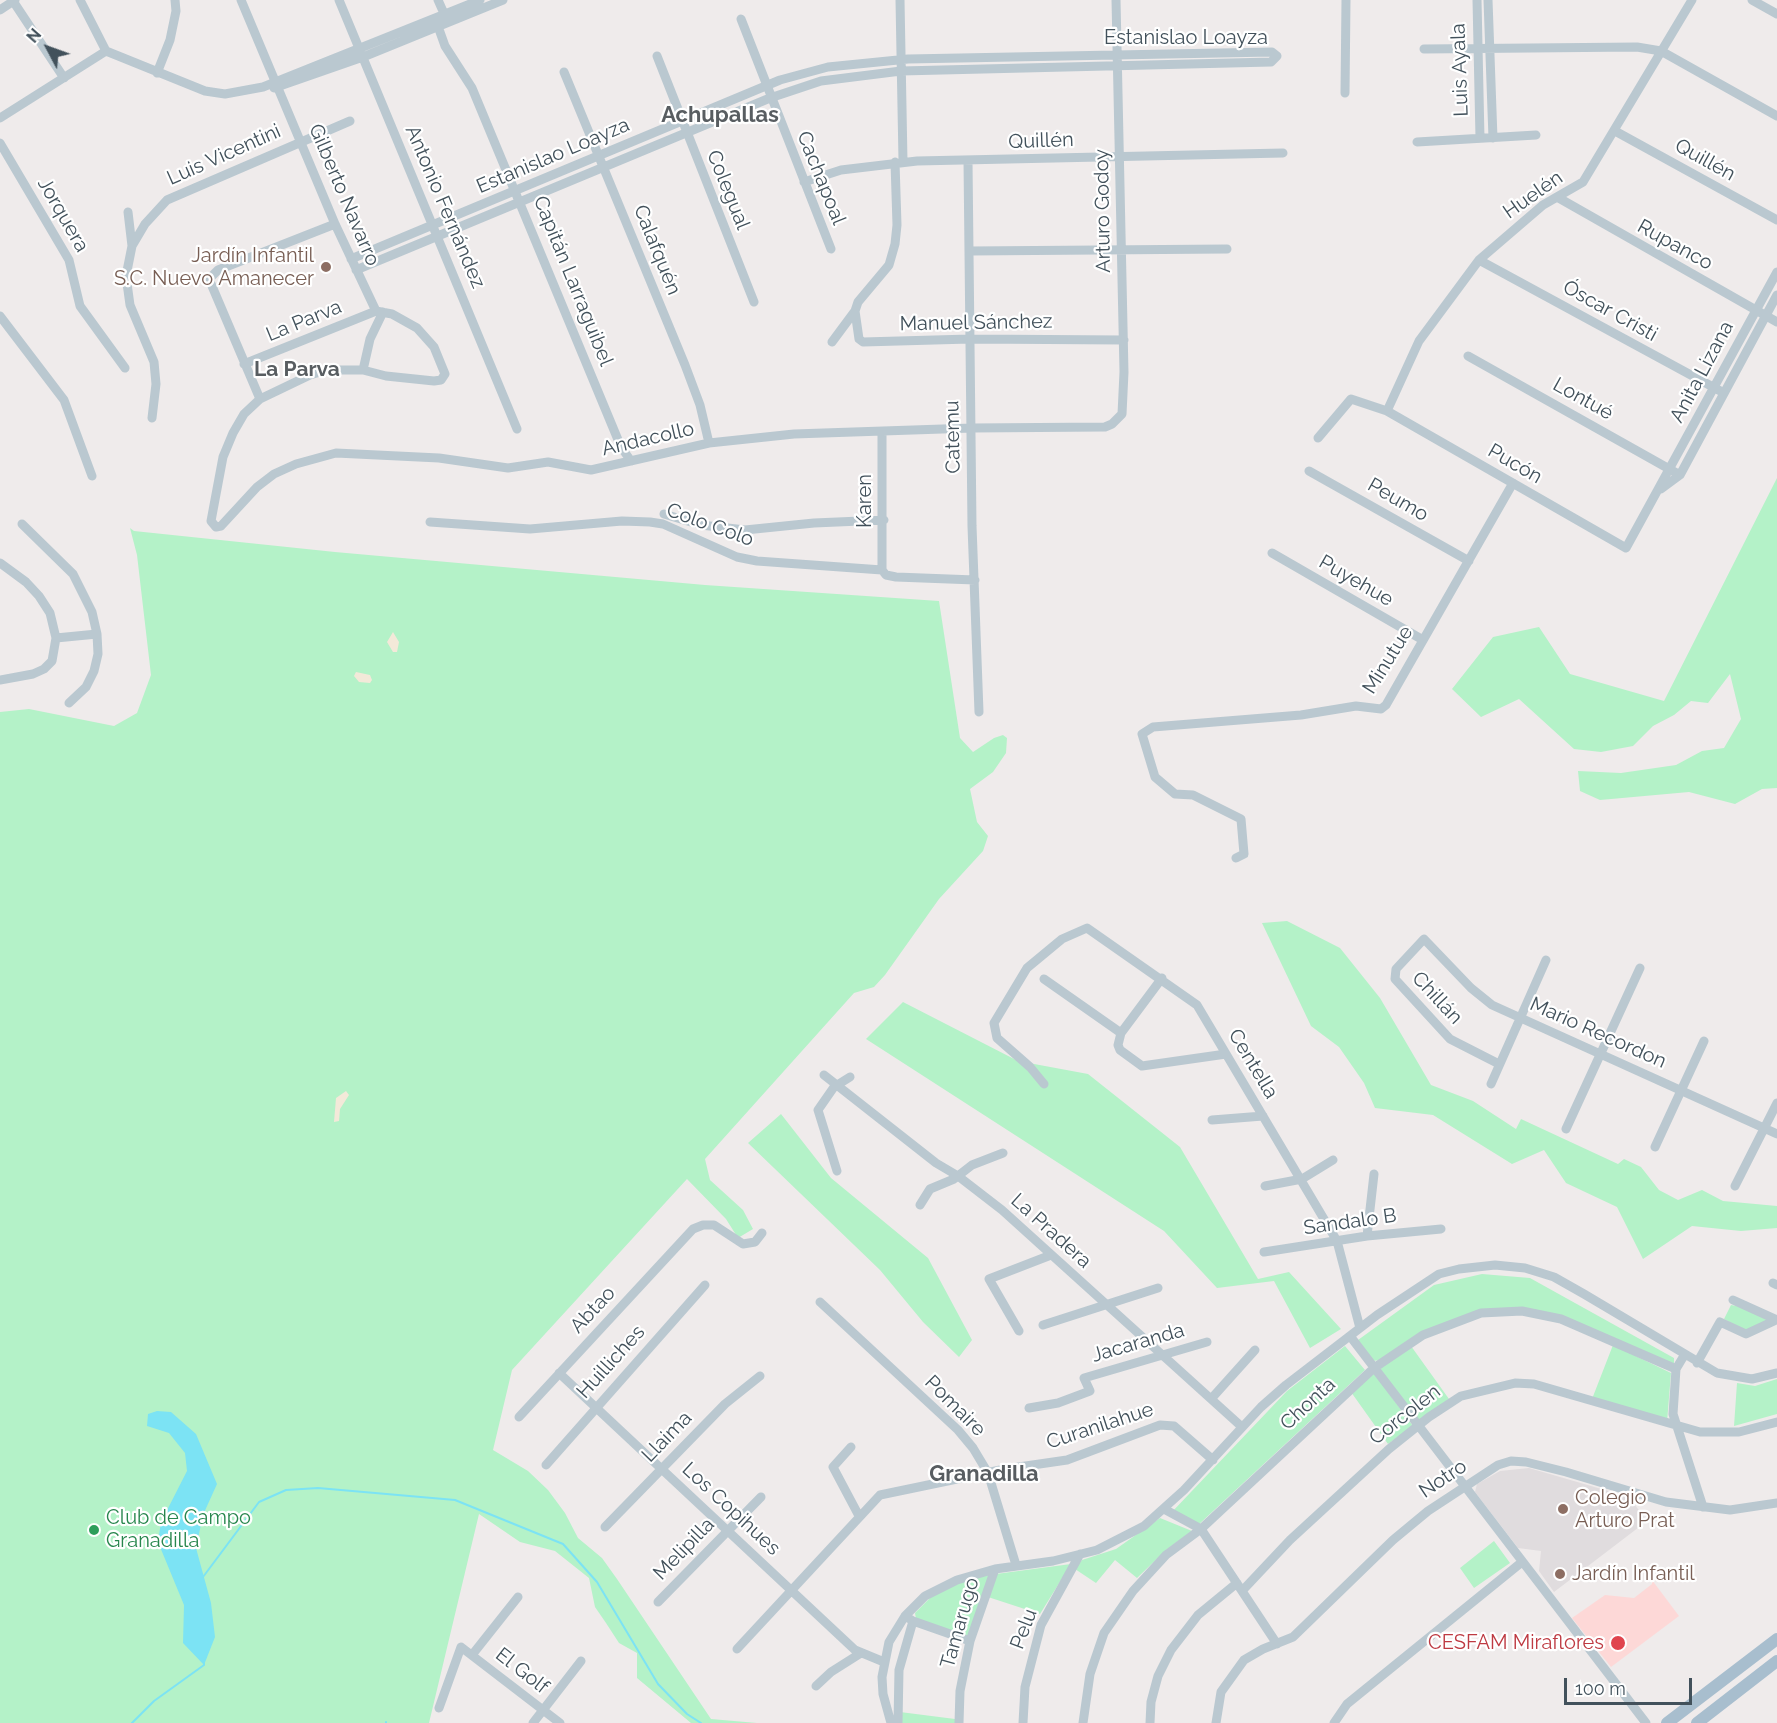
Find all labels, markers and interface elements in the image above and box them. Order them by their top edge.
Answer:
north arrow [18,18,78,78]
street label: Luis Ayala [1446,23,1474,117]
text: N [23,25,45,47]
street label: Estanislao Loayza [1104,26,1268,50]
district label: Achupallas [661,102,779,128]
street label: Estanislao Loayza [473,113,633,199]
street label: Luis Vicentini [163,119,285,191]
street label: Gilberto Navarro [303,121,385,269]
street label: Antonio Fernández [400,122,490,292]
street label: Cachapoal [791,128,851,228]
street label: Quillén [1008,128,1074,154]
street label: Quillén [1671,134,1739,186]
street label: Colegual [701,147,755,233]
street label: Arturo Godoy [1090,149,1116,273]
street label: Huelén [1499,166,1567,224]
street label: Jorquera [32,174,94,256]
street label: Capitán Larraguibel [528,192,618,370]
street label: Calafquén [628,202,686,298]
street label: Rupanco [1633,215,1717,275]
place label: Jardín Infantil S.C. Nuevo Amanecer [114,244,314,291]
marker: Jardín Infantil S.C. Nuevo Amanecer [319,260,333,274]
street label: Óscar Cristi [1558,275,1662,347]
street label: La Parva [263,295,345,347]
street label: Manuel Sánchez [899,310,1053,336]
street label: Anita Lizana [1665,317,1739,427]
district label: La Parva [254,357,340,383]
street label: Lontué [1549,373,1617,425]
street label: Catemu [940,400,966,474]
street label: Andacollo [599,417,697,461]
street label: Pucón [1484,439,1546,489]
street label: Peumo [1363,473,1433,527]
street label: Karen [853,474,877,528]
street label: Colo Colo [663,498,757,552]
street label: Puyehue [1315,550,1397,612]
street label: Minutue [1358,622,1418,698]
street label: Chillán [1407,967,1467,1029]
street label: Mario Recordon [1526,992,1670,1074]
street label: Centella [1223,1025,1283,1103]
street label: La Pradera [1006,1189,1096,1273]
street label: Sandalo B [1302,1204,1398,1240]
street label: Abtao [565,1282,621,1338]
street label: Jacaranda [1089,1318,1187,1368]
street label: Huilliches [572,1320,650,1404]
street label: Pomaire [920,1371,990,1441]
street label: Chonta [1276,1373,1340,1435]
street label: Corcolen [1365,1380,1445,1450]
street label: Curanilahue [1043,1397,1157,1455]
street label: Llaima [637,1406,697,1468]
street label: Notro [1415,1454,1471,1504]
street label: Los Copihues [677,1457,785,1561]
district label: Granadilla [929,1461,1039,1487]
place label: Colegio Arturo Prat [1575,1486,1675,1533]
marker: Colegio Arturo Prat [1556,1502,1570,1516]
place label: Club de Campo Granadilla [106,1506,251,1553]
street label: Melipilla [648,1513,720,1585]
marker: Club de Campo Granadilla [87,1523,101,1537]
place label: Jardín Infantil [1572,1562,1695,1586]
marker: Jardín Infantil [1553,1567,1567,1581]
street label: Tamarugo [936,1575,984,1671]
street label: Pelu [1005,1605,1043,1653]
place label: CESFAM Miraflores [1428,1631,1604,1655]
marker: CESFAM Miraflores [1609,1634,1627,1652]
street label: El Golf [491,1643,553,1699]
scale bar [1567,1666,1694,1704]
text: 100 m [1575,1678,1626,1699]

